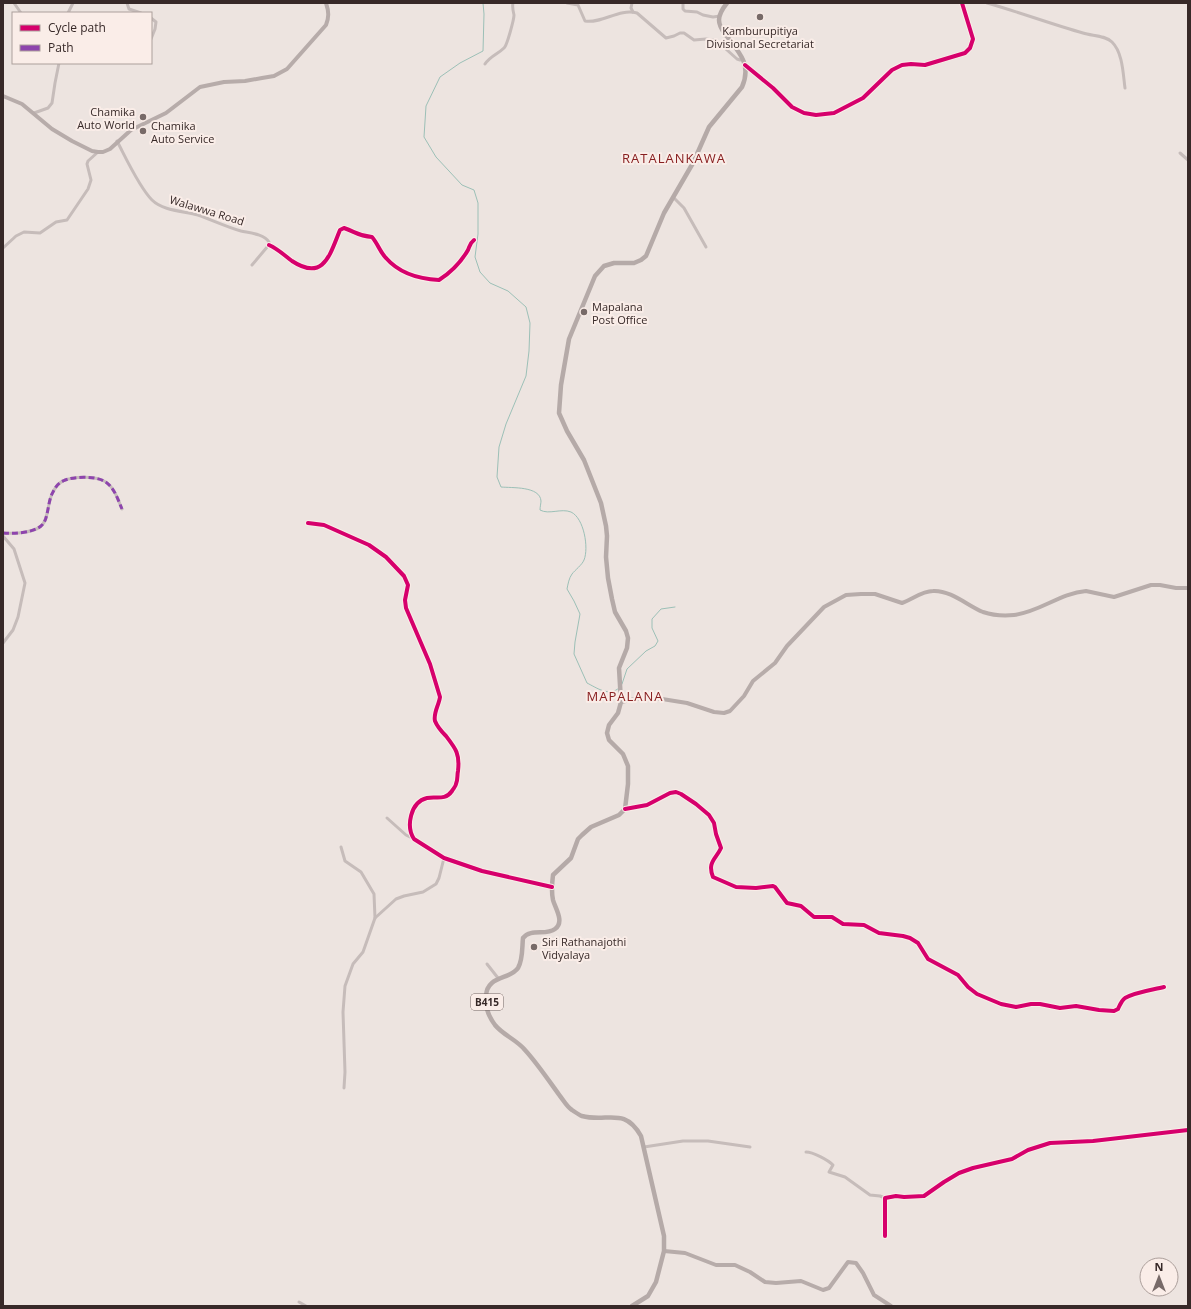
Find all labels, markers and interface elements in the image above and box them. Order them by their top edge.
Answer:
legend [12,12,152,64]
marker: Kamburupitiya Divisional Secretariat [755,12,765,22]
text: Cycle path [48,19,106,36]
place label: Kamburupitiya Divisional Secretariat [706,23,814,51]
text: Path [48,39,74,56]
place label: Chamika Auto World [77,104,135,132]
marker: Chamika Auto World [138,112,148,122]
place label: Chamika Auto Service [151,118,215,146]
marker: Chamika Auto Service [138,126,148,136]
district label: RATALANKAWA [622,149,726,167]
street label: Walawwa Road [168,192,246,228]
place label: Mapalana Post Office [592,299,647,327]
marker: Mapalana Post Office [579,307,589,317]
district label: MAPALANA [587,687,663,705]
place label: Siri Rathanajothi Vidyalaya [542,934,626,962]
marker: Siri Rathanajothi Vidyalaya [529,942,539,952]
road number: B415 [471,994,503,1010]
north arrow [1139,1257,1179,1297]
text: N [1155,1259,1163,1274]

